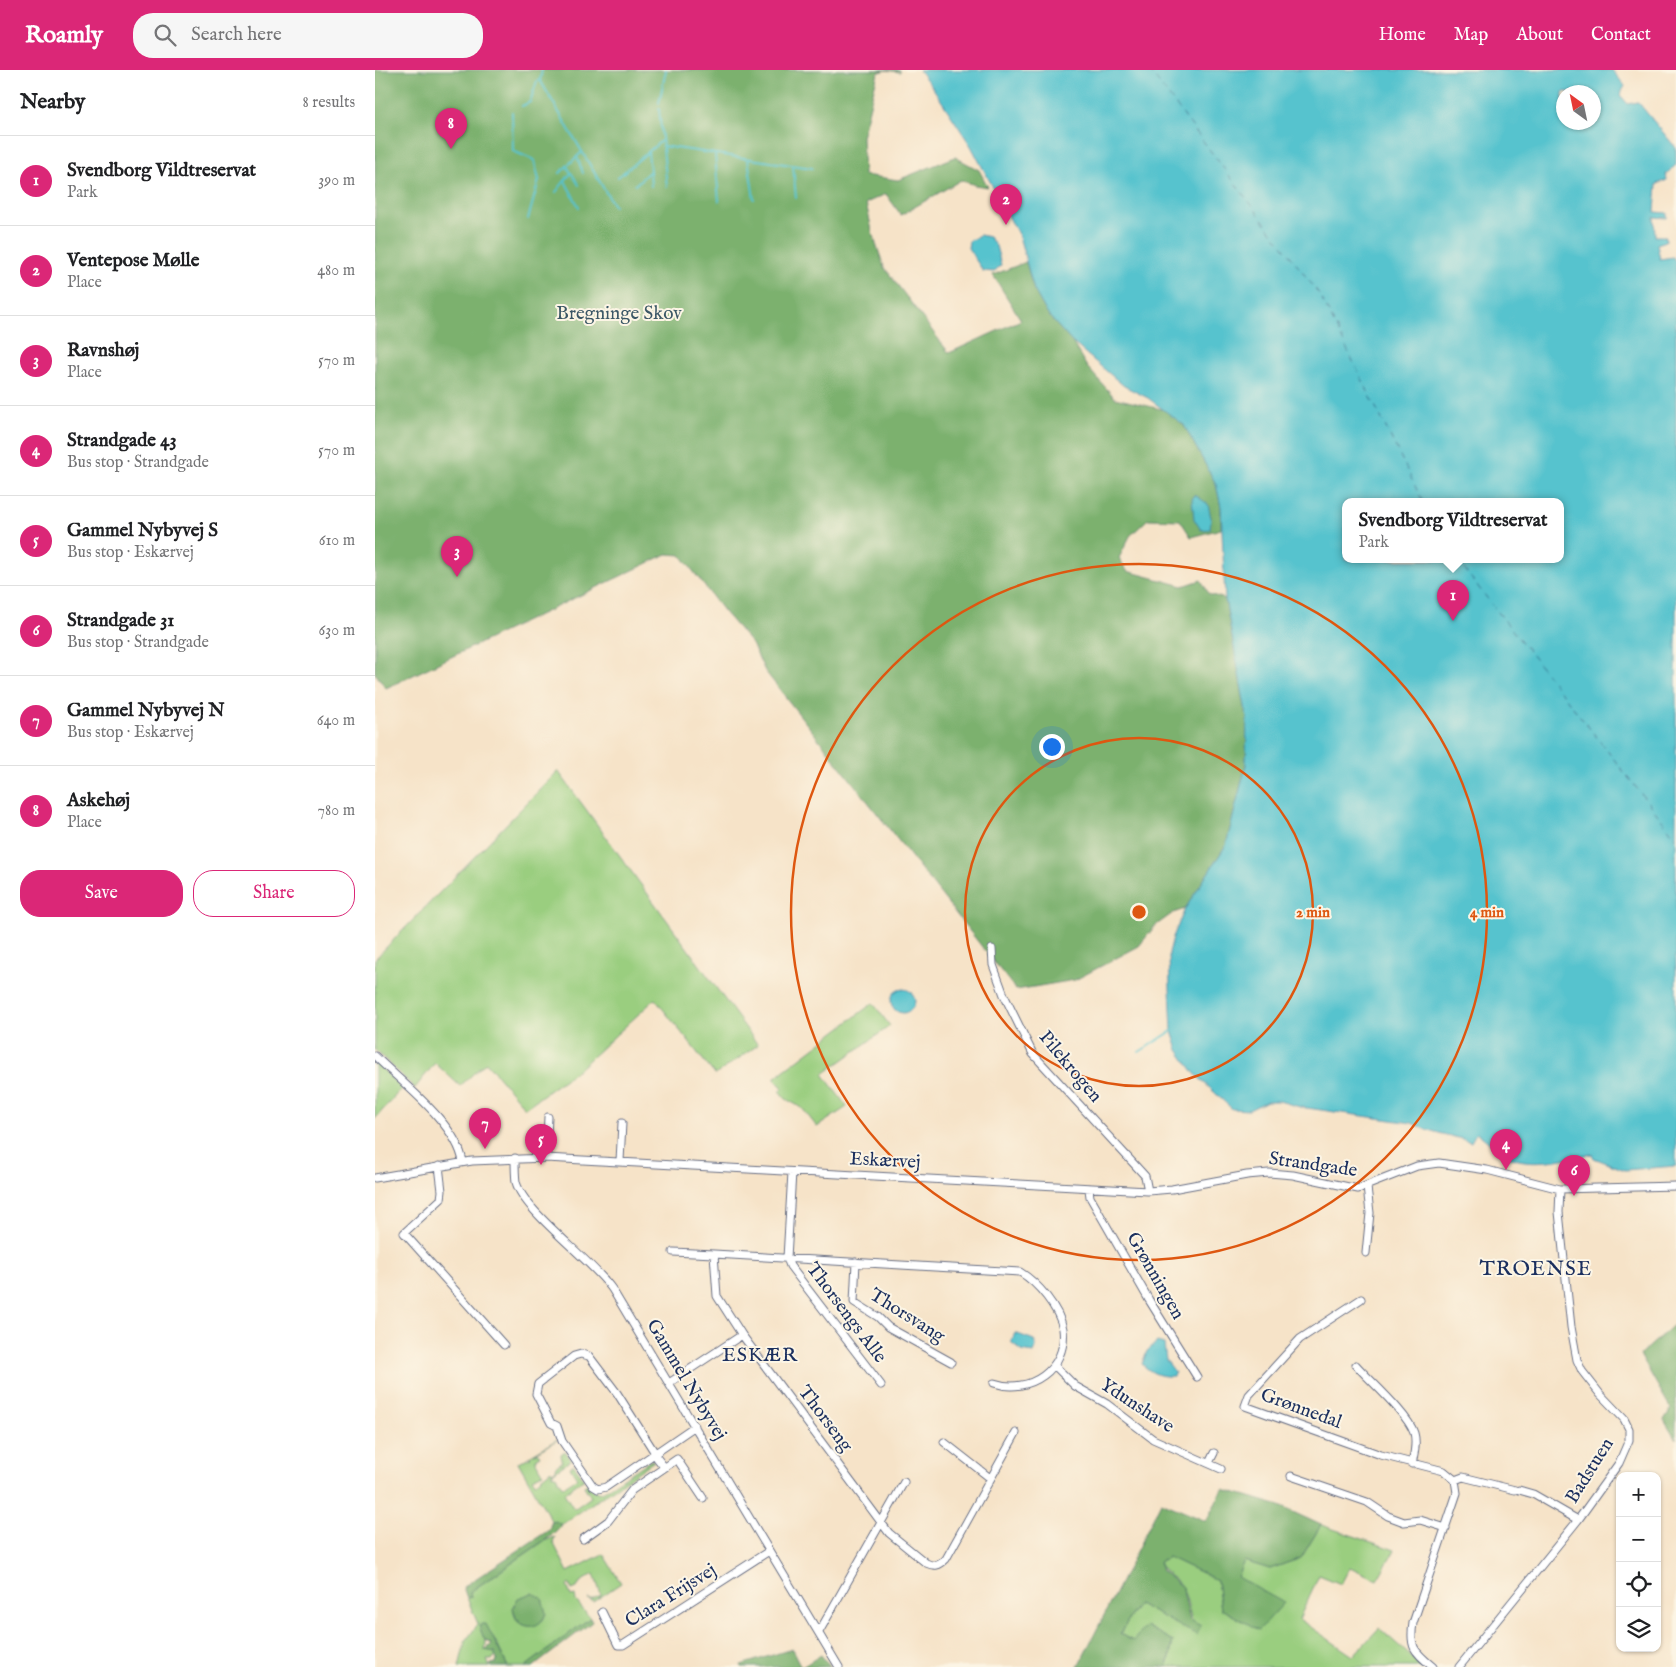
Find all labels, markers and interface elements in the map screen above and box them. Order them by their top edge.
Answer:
search box [133,13,483,58]
text: Roamly [25,20,103,51]
icon: search [151,21,179,49]
text: Search here [191,23,282,47]
text: Home [1379,24,1426,47]
text: Map [1454,24,1488,47]
text: About [1516,24,1563,47]
text: Contact [1591,24,1651,47]
north arrow [1556,85,1601,130]
text: Nearby [20,89,85,116]
text: 8 results [303,93,355,113]
pin: 8 [435,108,467,149]
text: Svendborg Vildtreservat [67,159,256,183]
text: 1 [33,171,39,191]
text: 390 m [318,171,355,191]
text: Park [67,183,97,203]
pin: 2 [990,184,1022,225]
text: Ventepose Mølle [67,249,199,273]
text: 2 [32,261,40,281]
text: 480 m [317,261,355,281]
text: Place [67,273,102,293]
park label: Bregninge Skov [556,302,682,326]
text: Ravnshøj [67,339,139,363]
text: 3 [33,351,39,371]
text: 570 m [318,351,355,371]
text: Place [67,363,102,383]
text: Strandgade 43 [67,429,177,453]
text: 4 [32,441,40,461]
text: 570 m [318,441,355,461]
text: Bus stop · Strandgade [67,453,209,473]
popup [1342,498,1564,563]
text: Svendborg Vildtreservat [1358,509,1548,533]
text: Gammel Nybyvej S [67,519,218,543]
text: 5 [33,531,39,551]
text: 610 m [319,531,355,551]
text: Park [1358,533,1389,553]
pin: 3 [441,536,473,577]
text: Bus stop · Eskærvej [67,543,194,563]
pin: 1 [1437,580,1469,621]
text: Strandgade 31 [67,609,174,633]
text: 6 [33,621,39,641]
text: 630 m [319,621,355,641]
text: Bus stop · Strandgade [67,633,209,653]
text: Gammel Nybyvej N [67,699,225,723]
text: 7 [32,711,40,731]
text: 640 m [317,711,355,731]
text: Bus stop · Eskærvej [67,723,194,743]
your location [1039,734,1065,760]
text: Askehøj [67,789,130,813]
text: 8 [33,801,39,821]
text: 780 m [318,801,355,821]
text: Place [67,813,102,833]
button: Save [20,870,183,917]
button: Share [193,870,355,917]
centre of rings [1130,903,1148,921]
text: 2 min [1296,903,1330,922]
text: 4 min [1470,903,1504,922]
street label: Pilekrogen [1033,1026,1107,1108]
pin: 7 [469,1108,501,1149]
pin: 5 [525,1124,557,1165]
pin: 4 [1490,1129,1522,1170]
street label: Eskærvej [849,1147,921,1175]
street label: Strandgade [1267,1147,1359,1183]
pin: 6 [1558,1155,1590,1196]
street label: Grønningen [1120,1228,1190,1324]
district label: TROENSE [1480,1256,1592,1283]
street label: Thorsengs Alle [800,1258,892,1368]
street label: Thorsvang [865,1283,950,1349]
street label: Gammel Nybyvej [640,1315,732,1445]
district label: ESKÆR [722,1343,798,1368]
street label: Ydunshave [1095,1373,1179,1439]
street label: Thorseng [792,1381,858,1457]
street label: Grønnedal [1257,1383,1346,1435]
street label: Badstuen [1561,1434,1619,1508]
map controls [1616,1472,1661,1652]
button: + [1616,1472,1661,1517]
button: − [1616,1517,1661,1562]
street label: Clara Frijsvej [621,1559,721,1633]
button: locate [1616,1562,1661,1607]
button: layers [1616,1607,1661,1652]

